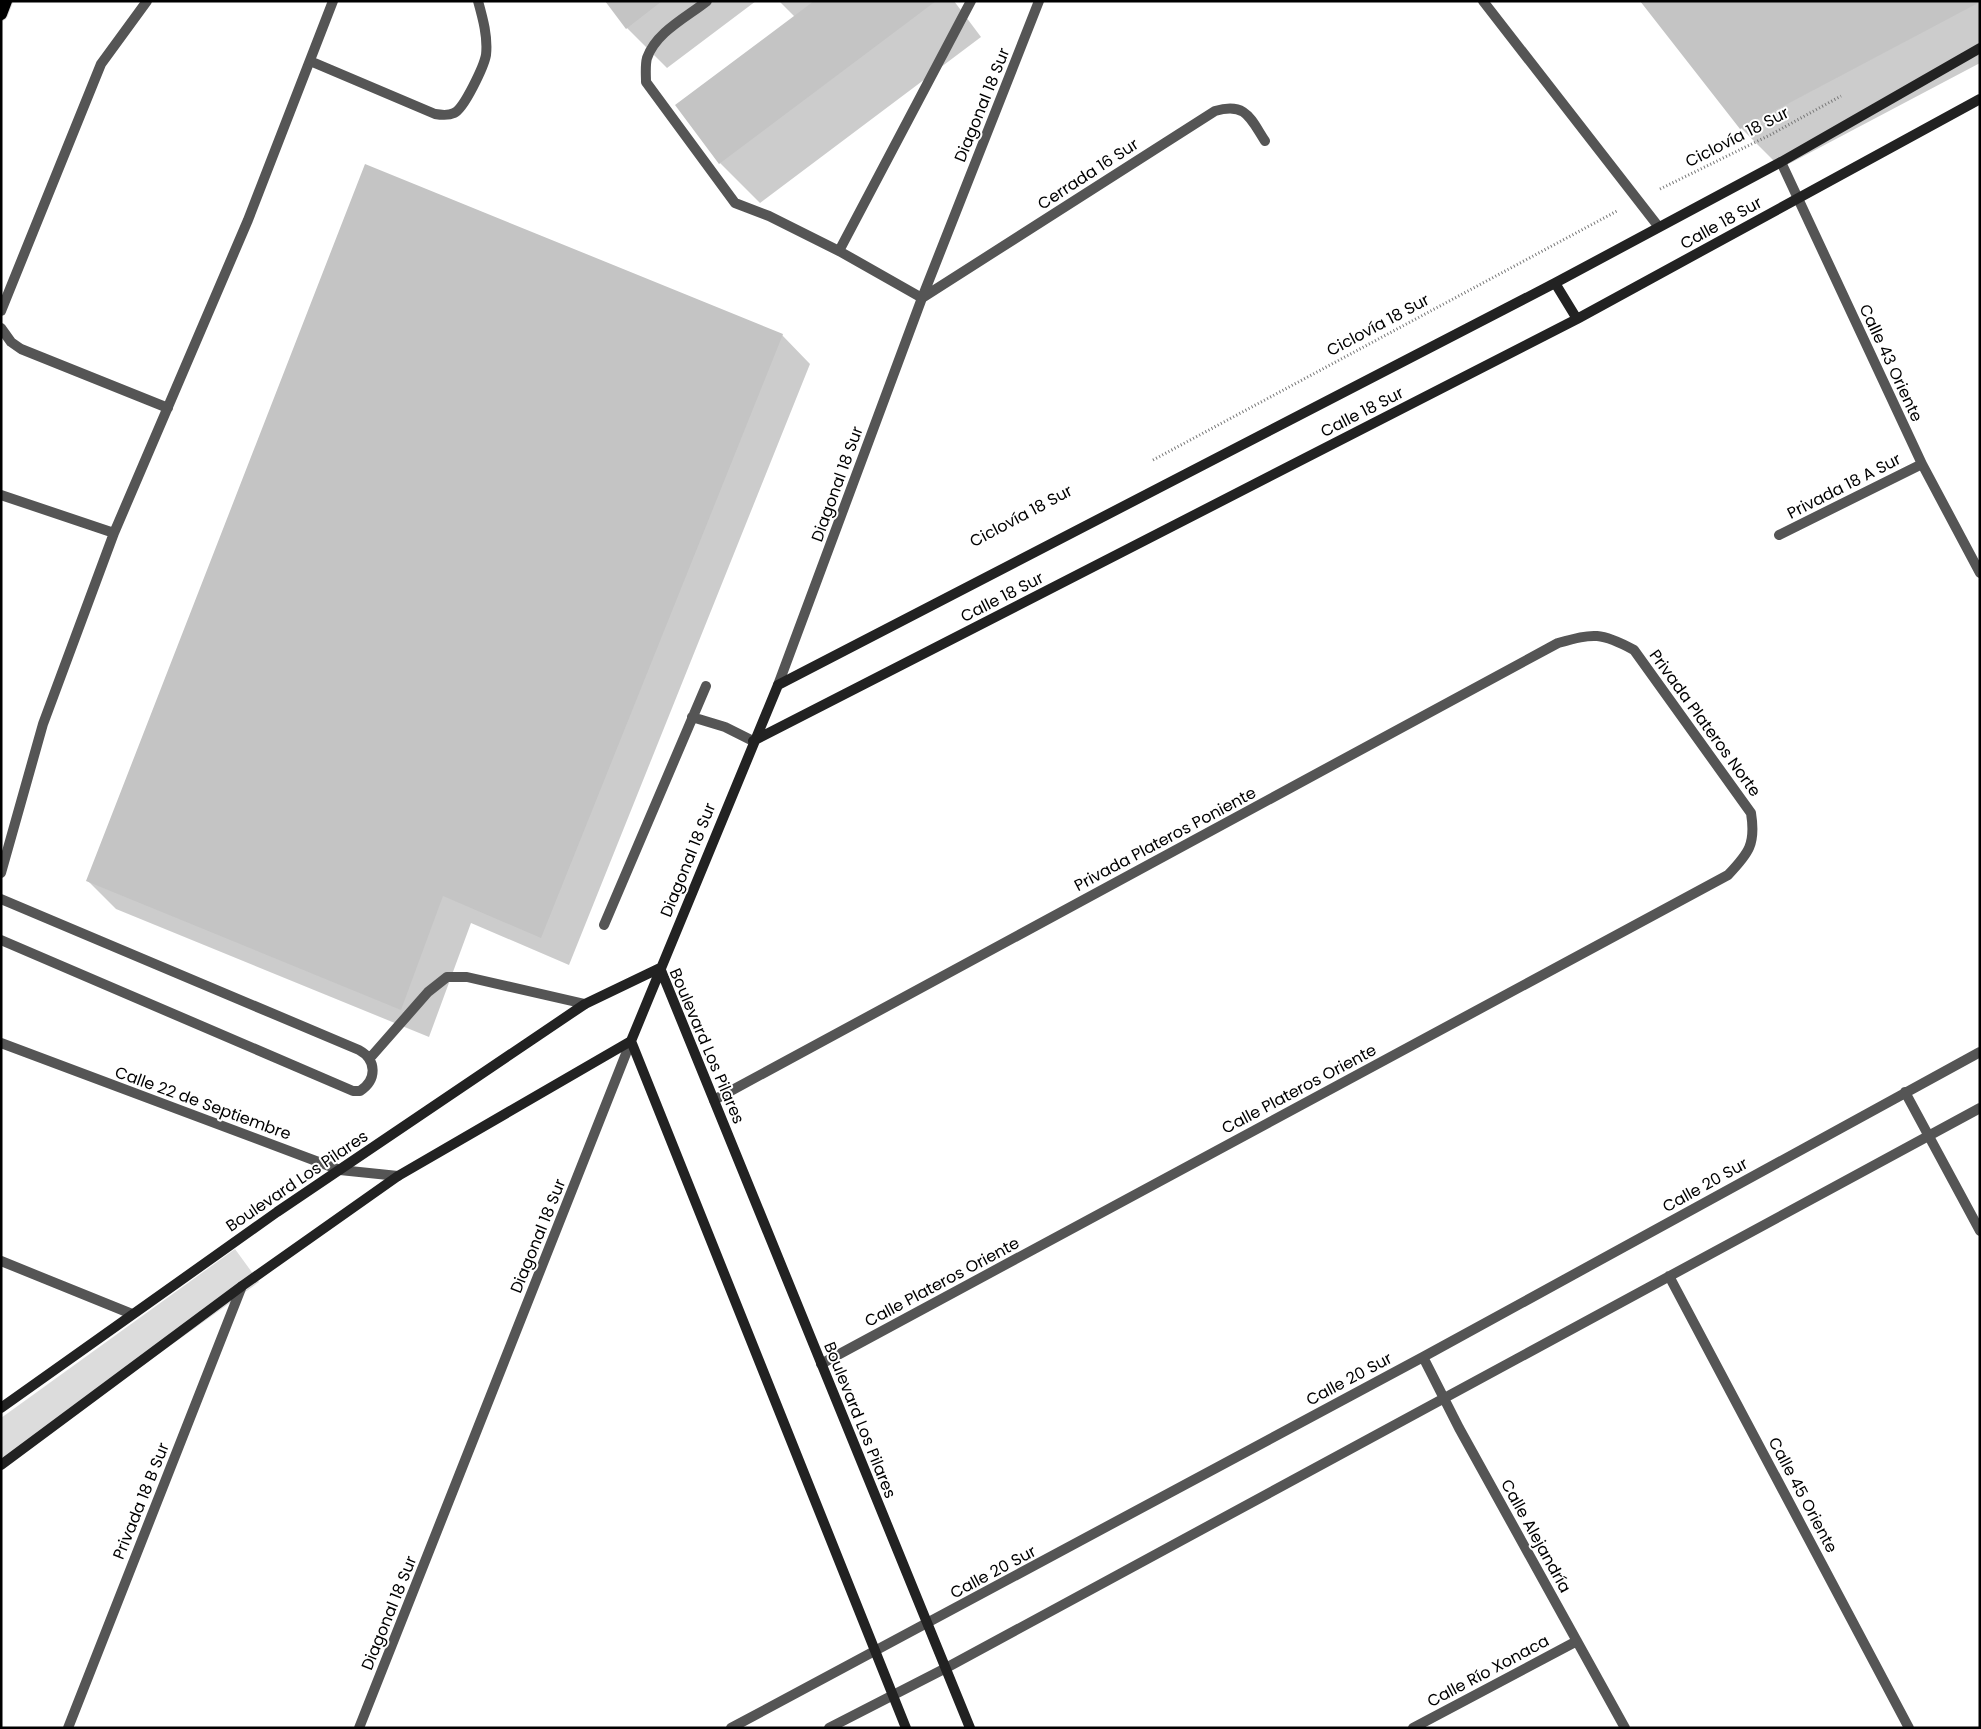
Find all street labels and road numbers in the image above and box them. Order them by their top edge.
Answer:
street label: Diagonal 18 Sur [949,44,1015,166]
street label: Ciclovía 18 Sur [1681,101,1793,173]
street label: Cerrada 16 Sur [1033,133,1143,215]
street label: Calle 18 Sur [1676,191,1766,255]
street label: Ciclovía 18 Sur [1323,288,1433,362]
street label: Calle 43 Oriente [1854,300,1928,426]
street label: Calle 18 Sur [1317,381,1407,443]
street label: Diagonal 18 Sur [805,423,869,545]
street label: Privada 18 A Sur [1783,447,1905,525]
street label: Ciclovía 18 Sur [966,479,1076,553]
street label: Calle 18 Sur [957,566,1047,628]
street label: Privada Plateros Norte [1644,645,1766,801]
street label: Privada Plateros Poniente [1070,781,1260,897]
street label: Diagonal 18 Sur [655,799,721,921]
street label: Boulevard Los Pilares [664,965,750,1127]
street label: Calle Plateros Oriente [1218,1038,1380,1140]
street label: Calle 22 de Septiembre [112,1060,294,1146]
street label: Boulevard Los Pilares [221,1125,373,1237]
street label: Calle 20 Sur [1658,1152,1752,1218]
street label: Diagonal 18 Sur [505,1175,571,1297]
street label: Calle Plateros Oriente [861,1231,1023,1333]
street label: Boulevard Los Pilares [818,1338,902,1502]
street label: Calle 20 Sur [1302,1347,1396,1411]
street label: Calle 45 Oriente [1763,1433,1843,1557]
street label: Privada 18 B Sur [107,1439,175,1563]
street label: Calle Alejandría [1495,1475,1577,1597]
street label: Calle 20 Sur [946,1540,1040,1604]
street label: Diagonal 18 Sur [356,1552,422,1674]
street label: Calle Río Xonaca [1423,1629,1553,1713]

